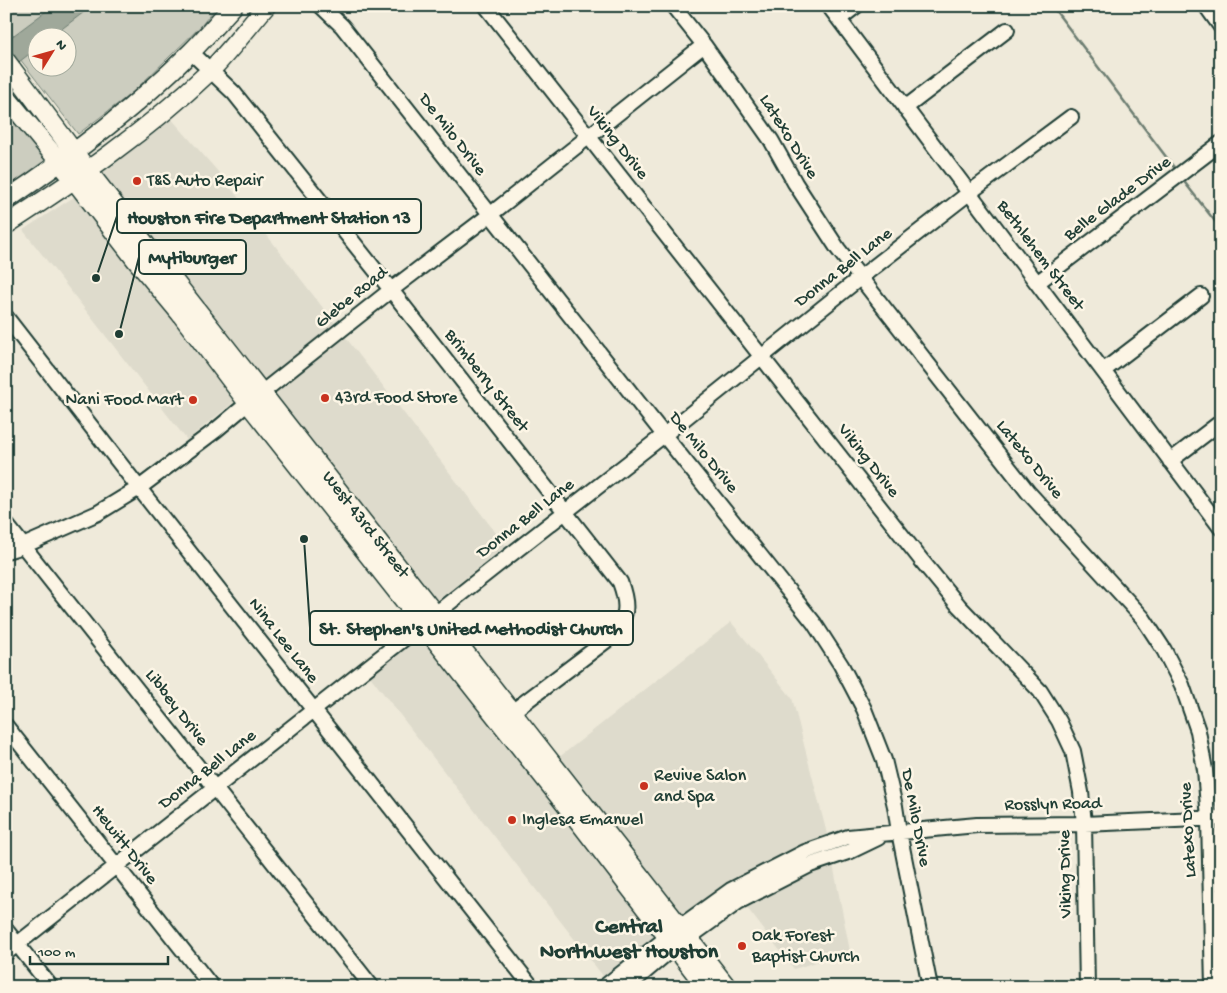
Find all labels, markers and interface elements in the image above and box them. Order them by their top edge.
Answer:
north arrow [28,28,78,78]
text: N [51,37,70,54]
street label: De Milo Drive [413,89,491,181]
street label: Latexo Drive [754,91,823,184]
street label: Viking Drive [581,101,653,185]
street label: Belle Glade Drive [1060,151,1176,247]
place label: T&S Auto Repair [146,171,264,192]
marker: T&S Auto Repair [131,175,143,187]
street label: Bethlehem Street [991,196,1089,317]
callout: Houston Fire Department Station 13 [117,199,421,233]
text: Houston Fire Department Station 13 [127,208,411,231]
street label: Donna Bell Lane [790,223,897,313]
callout: Mytiburger [139,240,246,274]
text: Mytiburger [148,248,238,271]
street label: Glebe Road [312,262,394,334]
street label: Brimberry Street [439,325,534,438]
place label: 43rd Food Store [335,388,458,409]
place label: Nani Food Mart [66,390,185,411]
marker: 43rd Food Store [319,392,331,404]
marker: Nani Food Mart [187,394,199,406]
street label: De Milo Drive [663,407,743,498]
street label: Latexo Drive [991,416,1068,504]
street label: Viking Drive [832,419,904,503]
street label: West 43rd Street [317,467,414,584]
street label: Donna Bell Lane [472,474,579,564]
street label: Nina Lee Lane [243,594,323,688]
callout: St. Stephen's United Methodist Church [310,611,633,645]
text: St. Stephen's United Methodist Church [319,619,624,642]
street label: Libbey Drive [140,666,213,751]
street label: Donna Bell Lane [154,725,261,815]
place label: Revive Salon and Spa [654,766,747,808]
street label: De Milo Drive [895,767,935,869]
marker: Revive Salon and Spa [638,780,650,792]
street label: Latexo Drive [1176,781,1202,878]
street label: Rosslyn Road [1004,794,1103,816]
street label: Hewitt Drive [86,801,162,890]
place label: Inglesa Emanuel [522,810,644,831]
marker: Inglesa Emanuel [506,814,518,826]
street label: Viking Drive [1055,829,1077,919]
district label: Central Northwest Houston [540,915,719,966]
place label: Oak Forest Baptist Church [751,926,860,968]
scale bar [30,933,168,965]
marker: Oak Forest Baptist Church [736,940,748,952]
text: 100 m [37,944,76,962]

